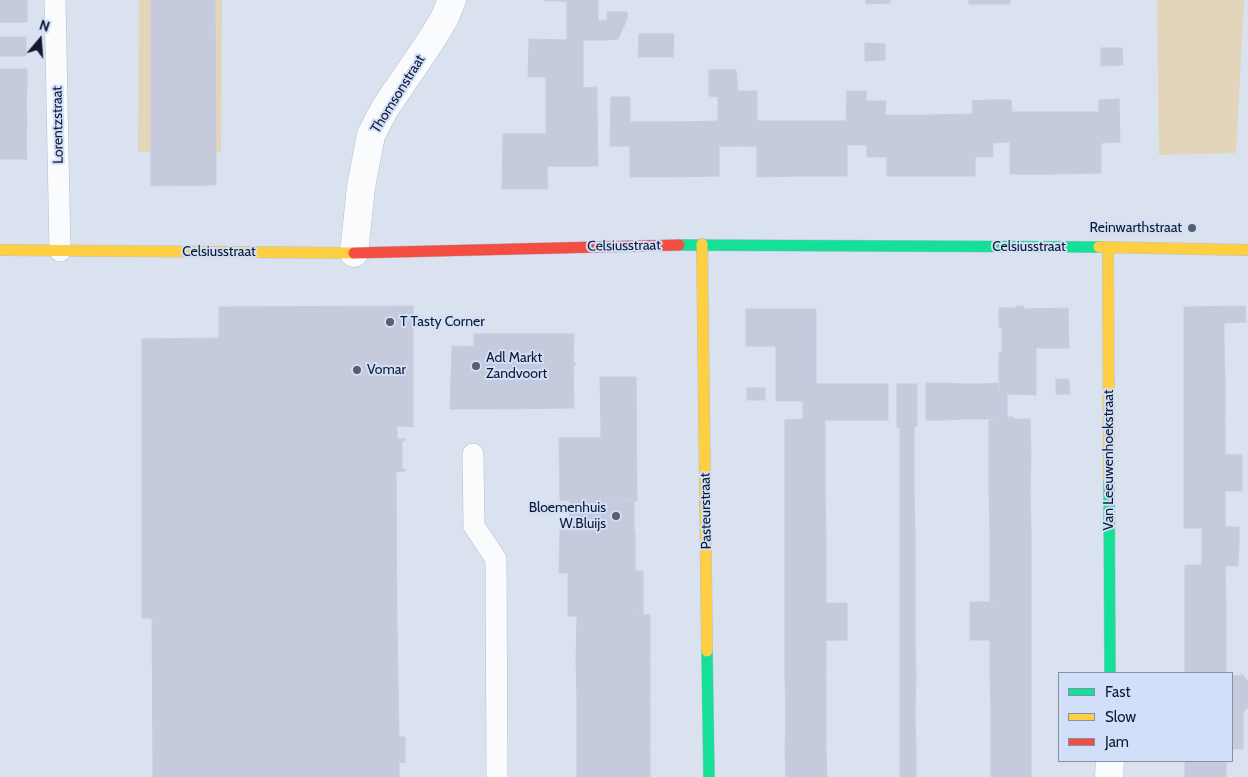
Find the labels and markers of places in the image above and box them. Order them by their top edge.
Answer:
place label: Reinwarthstraat [1090,220,1182,236]
marker: Reinwarthstraat [1186,222,1198,234]
place label: T Tasty Corner [400,314,485,330]
marker: T Tasty Corner [384,316,396,328]
place label: Adl Markt Zandvoort [486,350,547,382]
marker: Adl Markt Zandvoort [470,360,482,372]
place label: Vomar [367,362,406,378]
marker: Vomar [351,364,363,376]
place label: Bloemenhuis W.Bluijs [529,500,606,532]
marker: Bloemenhuis W.Bluijs [610,510,622,522]

